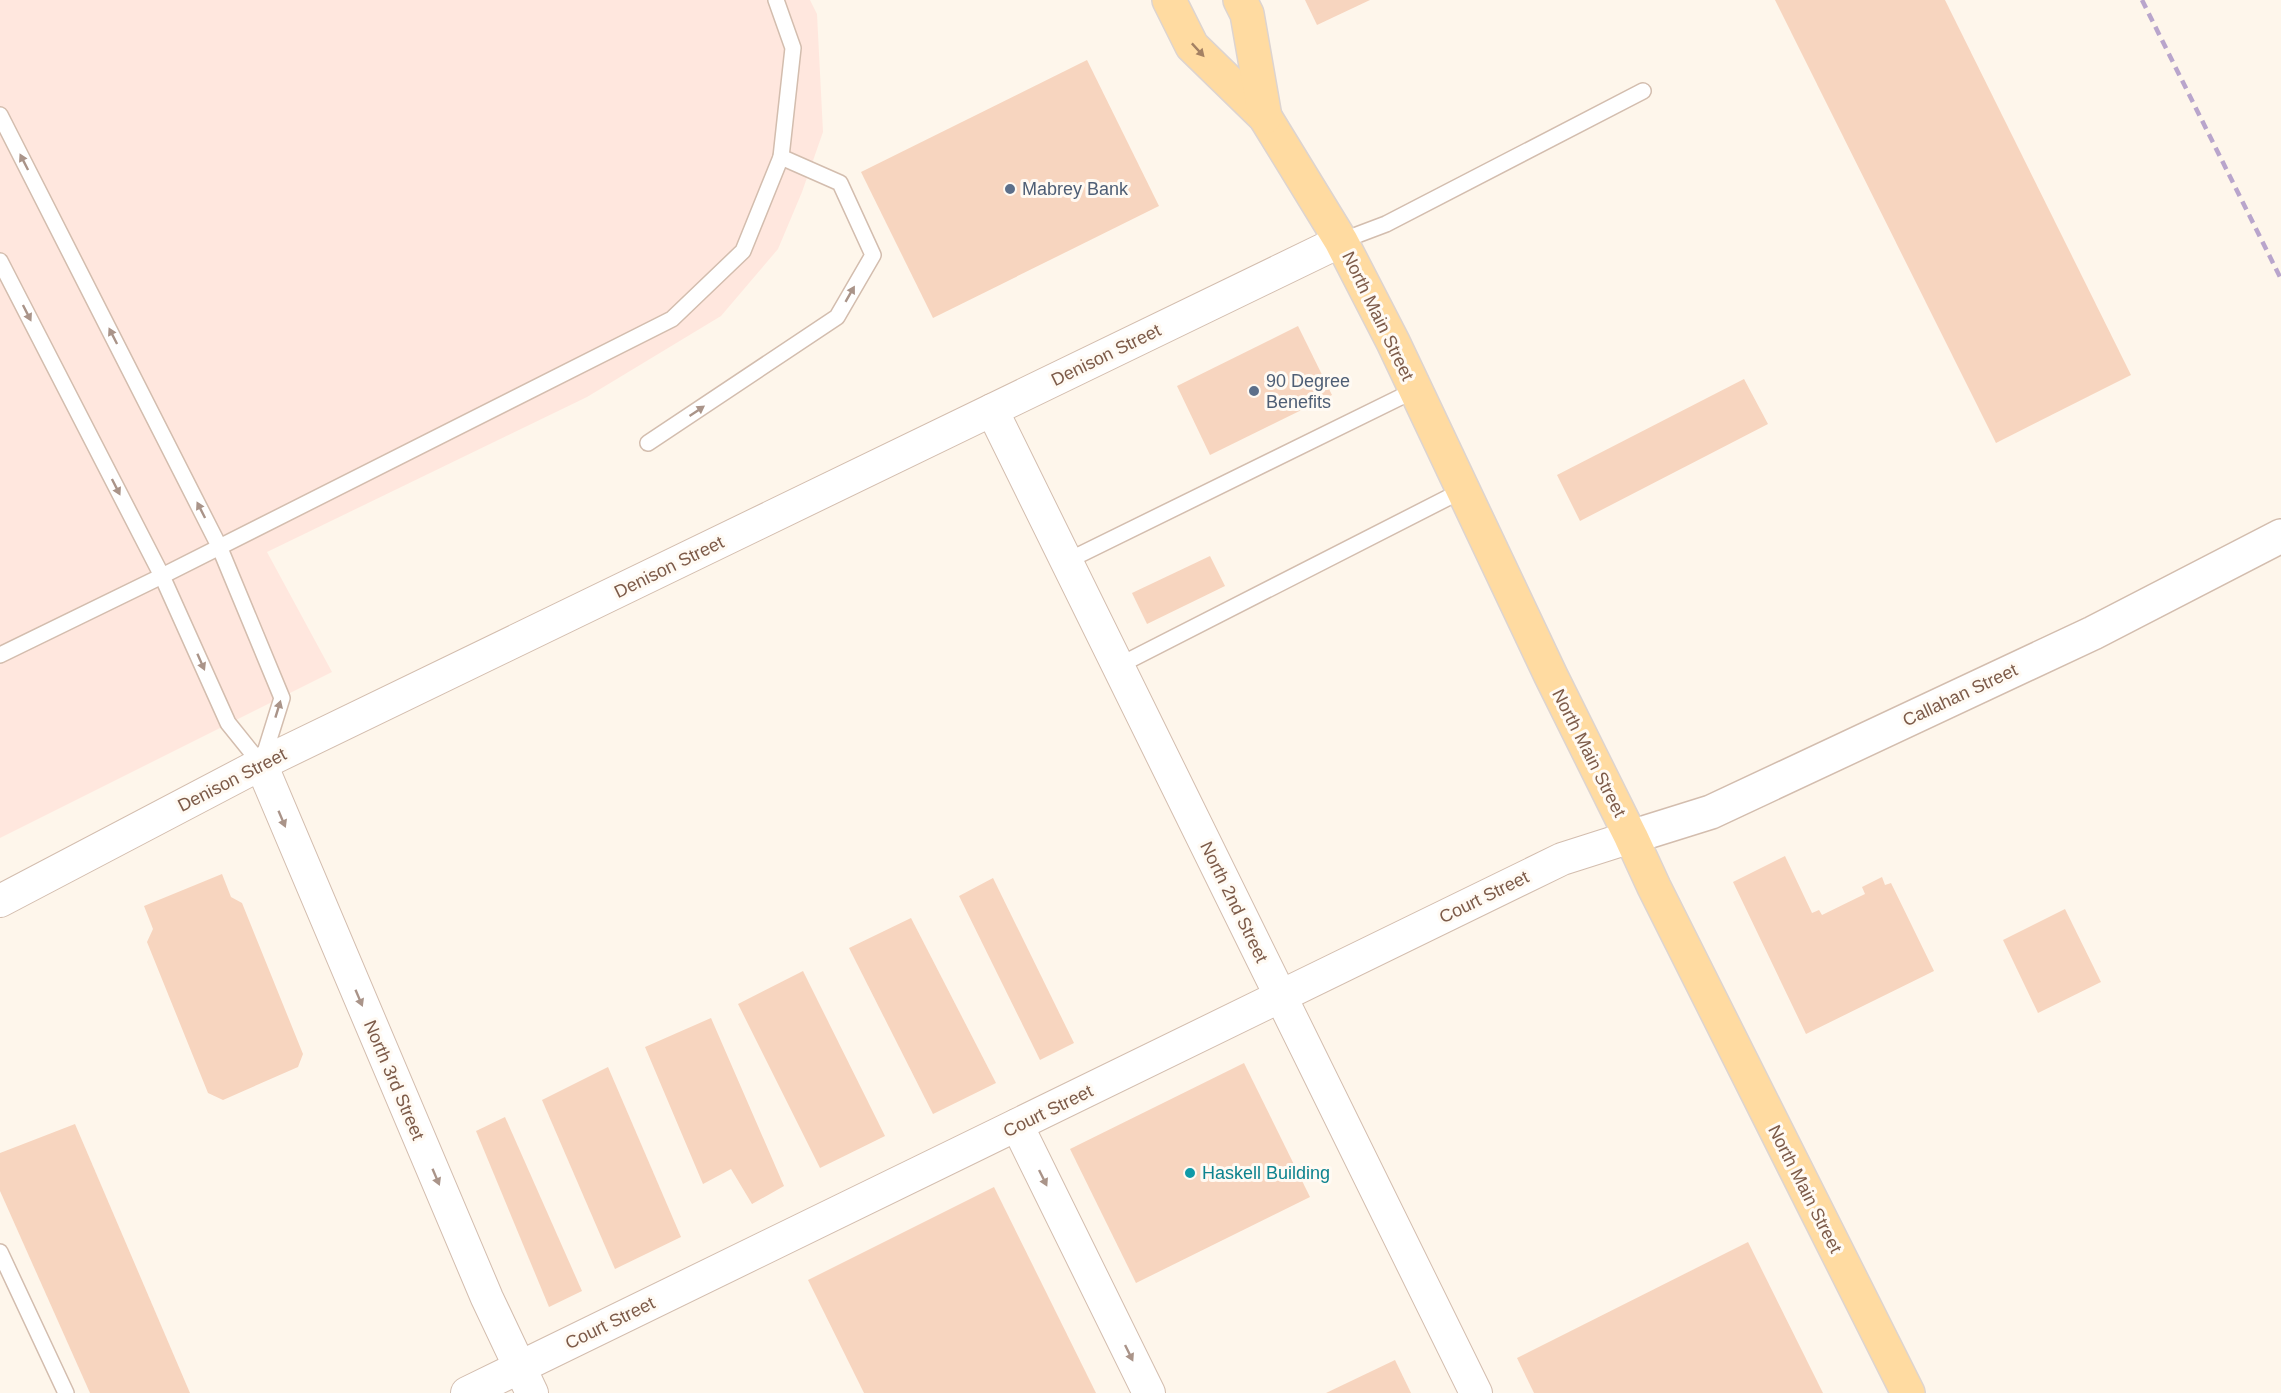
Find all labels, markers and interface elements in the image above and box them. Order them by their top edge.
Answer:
one-way arrow [1191,43,1205,58]
one-way arrow [19,154,29,171]
place label: Mabrey Bank [1022,179,1129,199]
marker: Mabrey Bank [1003,182,1017,196]
street label: North Main Street [1338,248,1418,384]
one-way arrow [845,286,856,302]
one-way arrow [22,305,32,322]
street label: Denison Street [1048,320,1164,390]
one-way arrow [108,327,118,345]
place label: 90 Degree Benefits [1266,371,1350,412]
marker: 90 Degree Benefits [1247,384,1261,398]
one-way arrow [689,405,705,416]
one-way arrow [111,478,121,495]
one-way arrow [196,501,206,518]
street label: Denison Street [611,532,727,602]
one-way arrow [196,654,205,671]
street label: Callahan Street [1900,660,2020,730]
street label: North Main Street [1548,686,1630,820]
one-way arrow [274,700,283,718]
street label: Denison Street [174,744,290,816]
one-way arrow [278,810,287,828]
street label: North 2nd Street [1196,838,1272,966]
street label: Court Street [1436,867,1532,927]
one-way arrow [355,989,364,1007]
street label: North 3rd Street [360,1017,428,1143]
street label: Court Street [1000,1081,1096,1141]
street label: North Main Street [1764,1122,1846,1256]
place label: Haskell Building [1202,1163,1330,1183]
marker: Haskell Building [1183,1166,1197,1180]
one-way arrow [431,1169,441,1187]
one-way arrow [1038,1169,1047,1186]
street label: Court Street [562,1293,658,1353]
one-way arrow [1124,1344,1134,1361]

